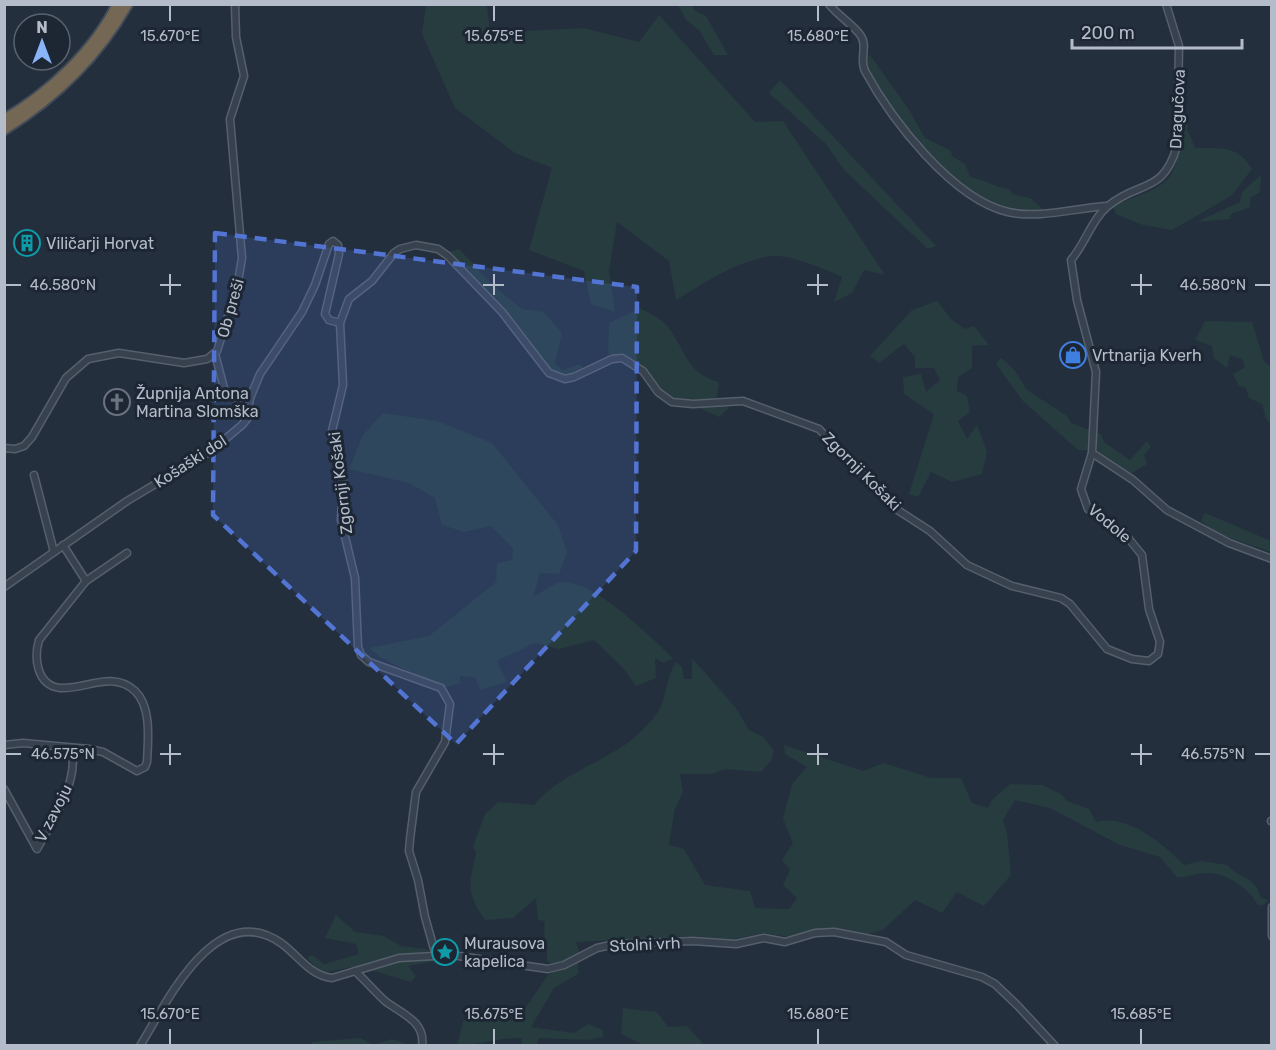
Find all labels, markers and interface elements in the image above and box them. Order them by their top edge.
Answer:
north arrow [12,12,72,72]
scale bar [1072,12,1242,50]
text: N [36,18,48,37]
text: 200 m [1081,22,1135,44]
text: 15.670°E [140,27,200,45]
text: 15.675°E [465,27,523,45]
text: 15.680°E [787,27,849,45]
street label: Dragučova [1166,69,1189,150]
building icon: Viličarji Horvat [12,228,42,258]
place label: Viličarji Horvat [46,234,154,253]
text: 46.580°N [30,276,96,294]
street label: Ob preši [213,276,248,340]
text: 46.580°N [1180,276,1246,294]
shop icon: Vrtnarija Kverh [1058,340,1088,370]
place label: Vrtnarija Kverh [1092,346,1202,365]
place label: Župnija Antona Martina Slomška [136,384,259,421]
church icon: Župnija Antona Martina Slomška [102,387,132,417]
street label: Zgornji Košaki [818,428,905,515]
street label: Košaški dol [151,431,230,492]
street label: Zgornji Košaki [325,431,356,535]
street label: Vodole [1084,500,1135,547]
text: 46.575°N [31,745,95,763]
text: 46.575°N [1181,745,1245,763]
street label: V zavoju [31,781,76,845]
street label: Stolni vrh [609,933,681,956]
place label: Murausova kapelica [464,934,545,971]
place icon: Murausova kapelica [430,937,460,967]
text: 15.670°E [140,1005,200,1023]
text: 15.675°E [465,1005,523,1023]
text: 15.680°E [787,1005,849,1023]
text: 15.685°E [1110,1005,1172,1023]

